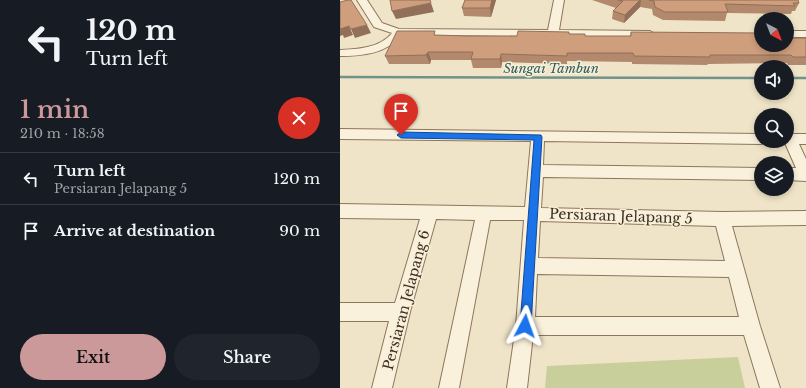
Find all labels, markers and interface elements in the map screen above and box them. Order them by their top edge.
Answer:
north arrow [754,12,794,52]
map controls [754,12,794,196]
text: 120 m [86,13,176,48]
icon: left [20,16,72,68]
text: Turn left [86,48,168,70]
water label: Sungai Tambun [503,60,599,77]
button: sound [754,60,794,100]
pin [384,94,418,135]
text: 1 min [20,95,89,124]
button: close [278,97,320,139]
icon: arrive [390,100,412,122]
button: search [754,108,794,148]
text: 210 m · 18:58 [20,125,105,142]
button: layers [754,156,794,196]
text: Turn left [54,161,125,180]
icon: left [20,168,42,190]
text: 120 m [273,169,320,188]
text: Persiaran Jelapang 5 [54,180,187,197]
street label: Persiaran Jelapang 5 [549,205,693,227]
icon: arrive [20,220,42,242]
text: Arrive at destination [54,221,215,240]
text: 90 m [279,221,320,240]
street label: Persiaran Jelapang 6 [379,228,433,372]
position arrow [504,305,546,347]
button: Exit [20,334,166,380]
button: Share [174,334,320,380]

